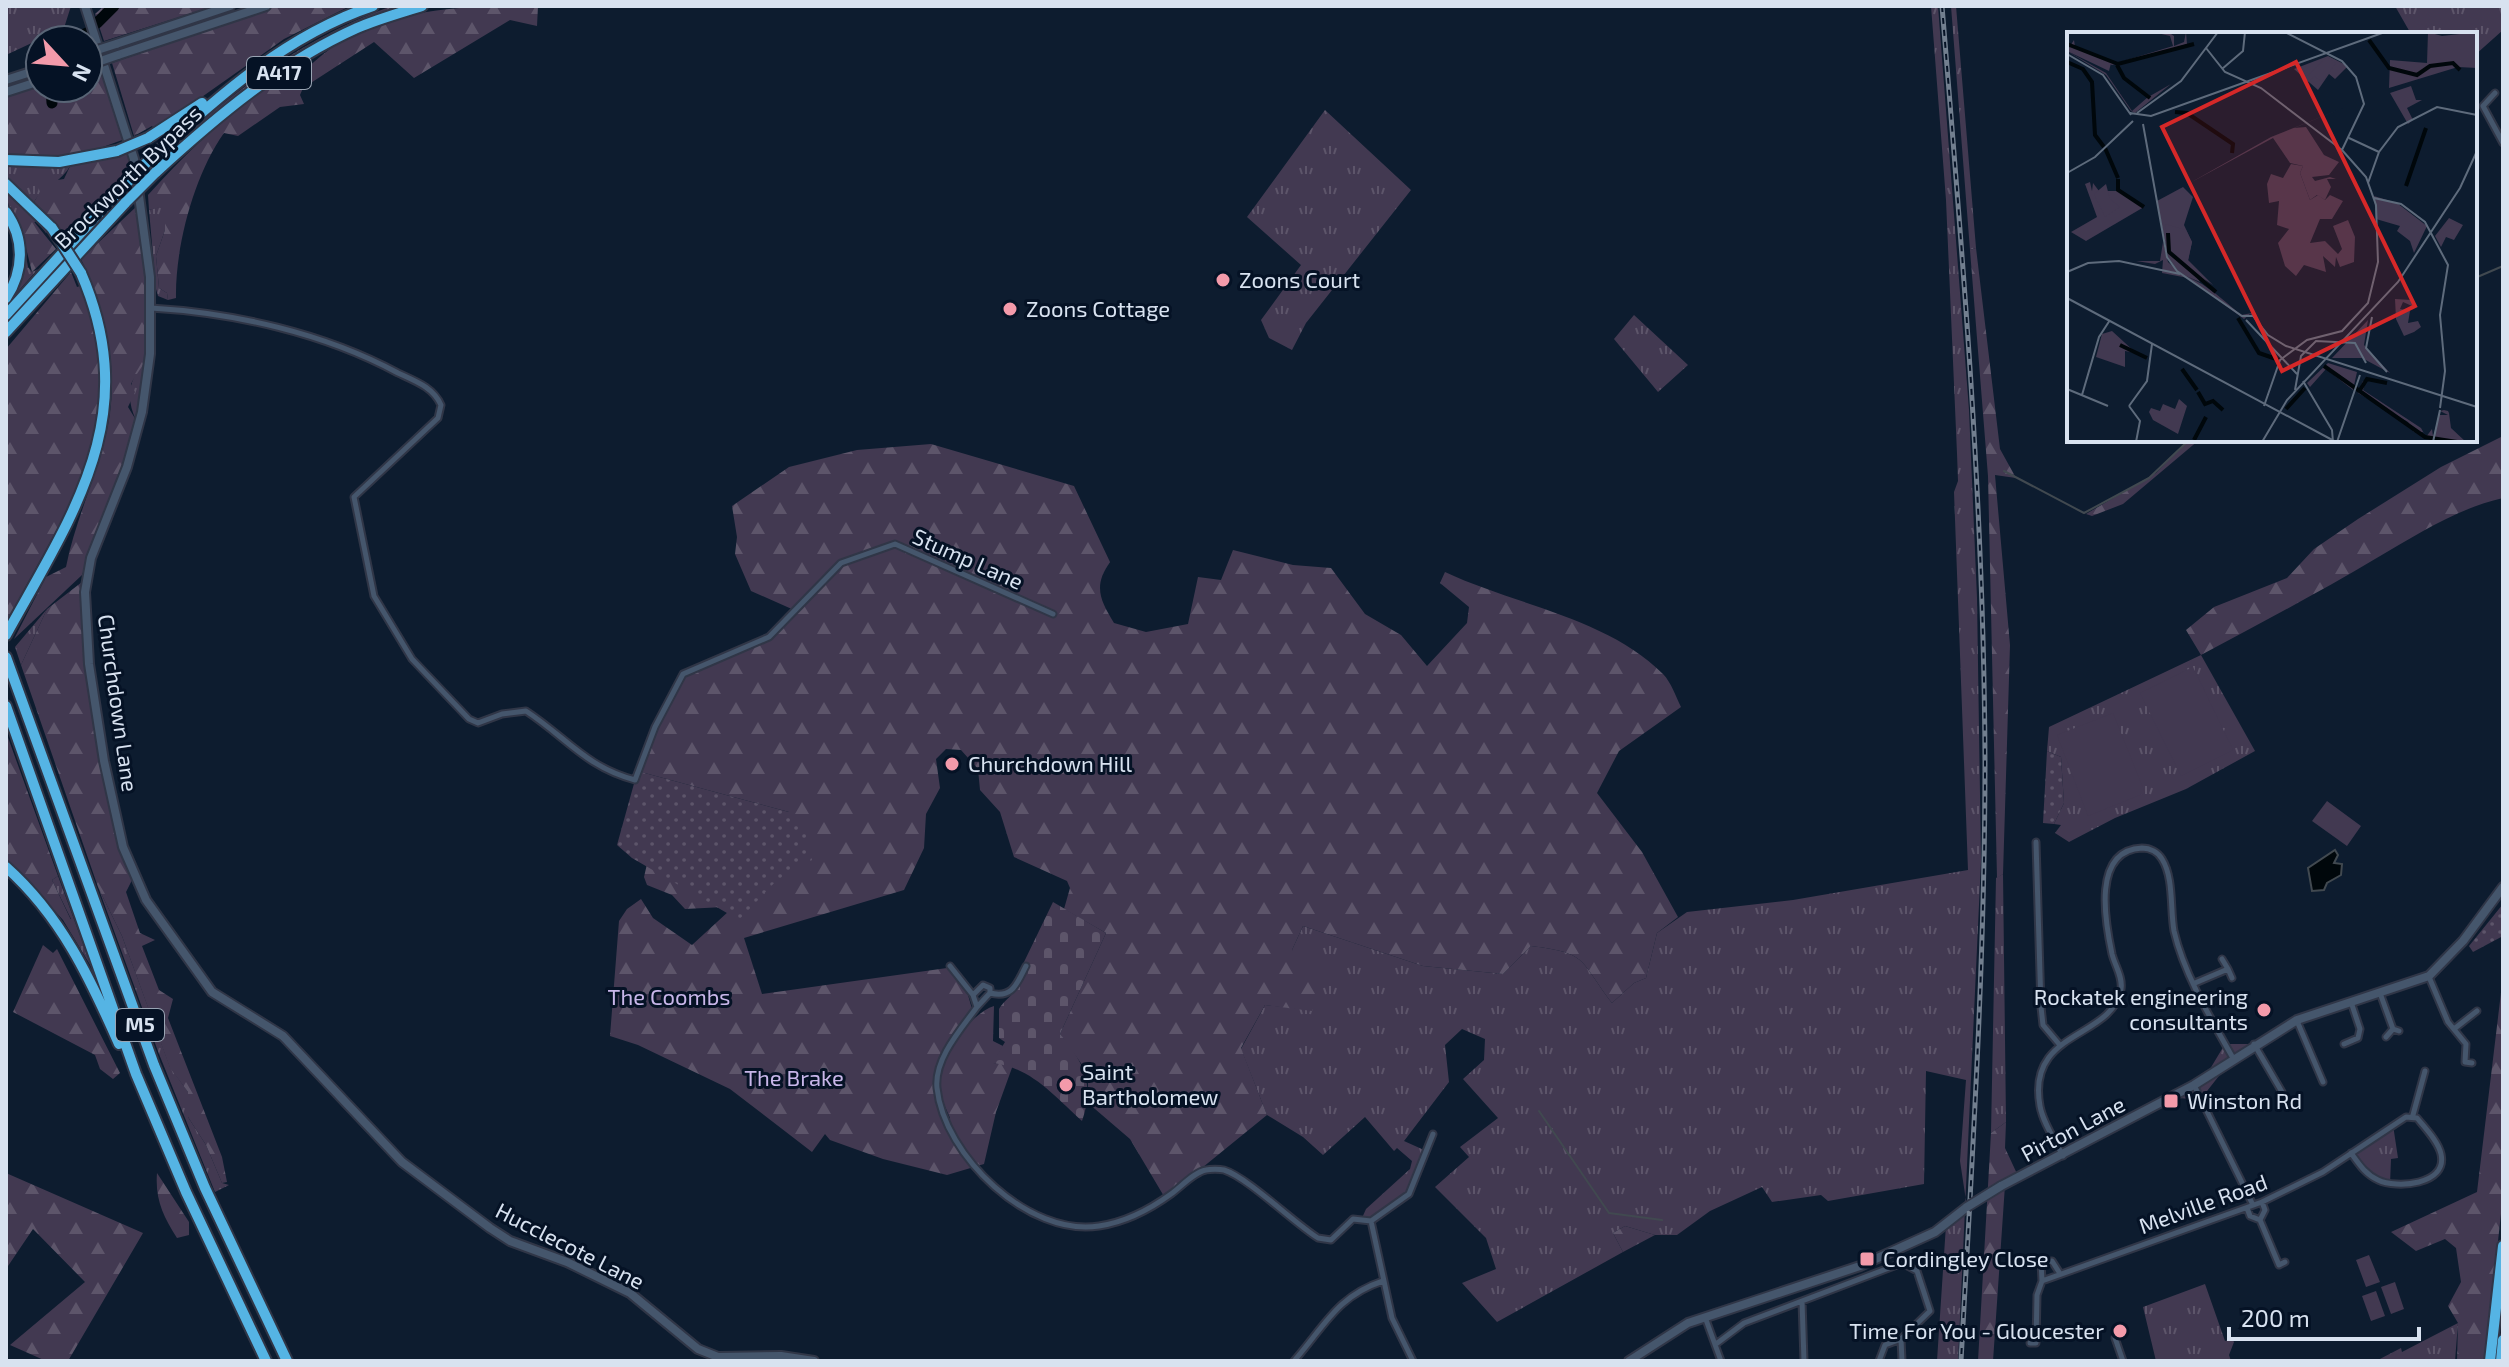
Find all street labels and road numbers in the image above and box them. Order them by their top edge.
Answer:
road number: A417 [247,57,311,89]
street label: Brockworth Bypass [48,99,206,253]
street label: Stump Lane [909,522,1028,594]
street label: Churchdown Lane [94,613,144,793]
road number: M5 [116,1009,164,1041]
street label: Pirton Lane [2016,1090,2129,1166]
street label: Melville Road [2135,1168,2270,1238]
street label: Hucclecote Lane [492,1197,649,1294]

